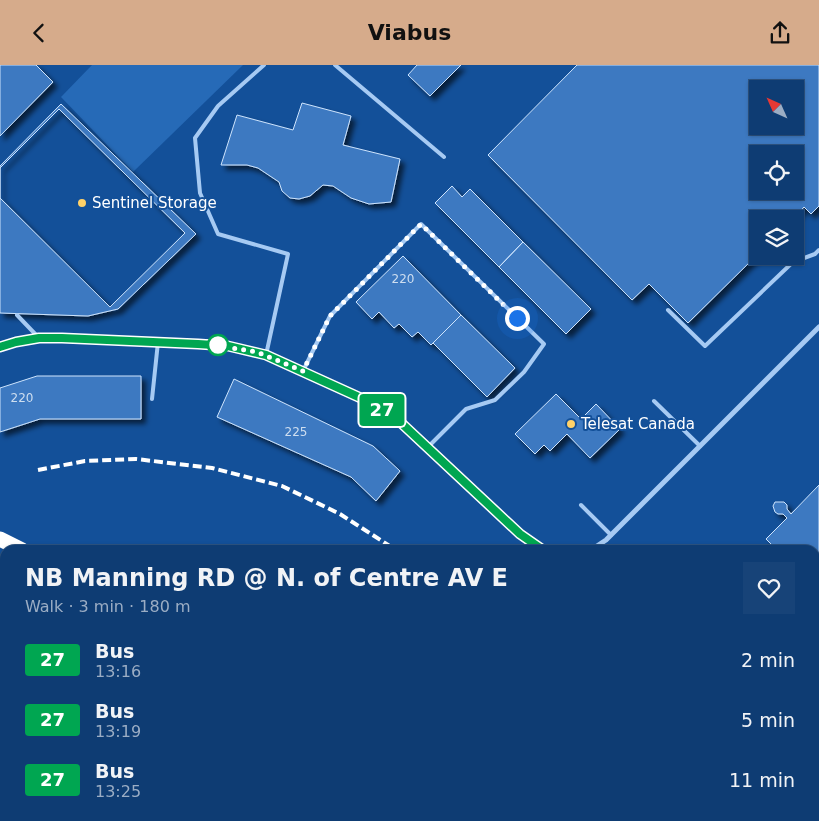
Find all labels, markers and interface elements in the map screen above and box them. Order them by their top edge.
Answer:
icon: back [25,19,53,47]
icon: share [766,19,794,47]
text: Viabus [368,20,451,45]
north arrow [749,80,804,135]
map controls [749,80,804,265]
button: locate [749,145,804,200]
place label: Sentinel Storage [92,194,217,212]
marker: Sentinel Storage [76,197,88,209]
button: layers [749,210,804,265]
house number: 220 [392,272,414,286]
your location [505,306,530,331]
unlabelled marker [207,334,229,356]
house number: 220 [11,391,33,405]
line badge: 27 [360,394,404,426]
text: 27 [369,399,395,420]
place label: Telesat Canada [580,415,695,433]
marker: Telesat Canada [565,418,577,430]
house number: 225 [285,425,307,439]
button: heart [743,562,795,614]
text: NB Manning RD @ N. of Centre AV E [25,564,508,592]
text: Walk · 3 min · 180 m [25,597,190,616]
text: Bus [95,640,134,662]
text: 27 [40,649,65,670]
text: 2 min [741,649,795,671]
text: 13:16 [95,662,141,681]
text: Bus [95,700,134,722]
text: 27 [40,709,65,730]
text: 5 min [741,709,795,731]
text: 13:19 [95,722,141,741]
text: Bus [95,760,134,782]
text: 27 [40,769,65,790]
text: 11 min [729,769,795,791]
text: 13:25 [95,782,141,801]

